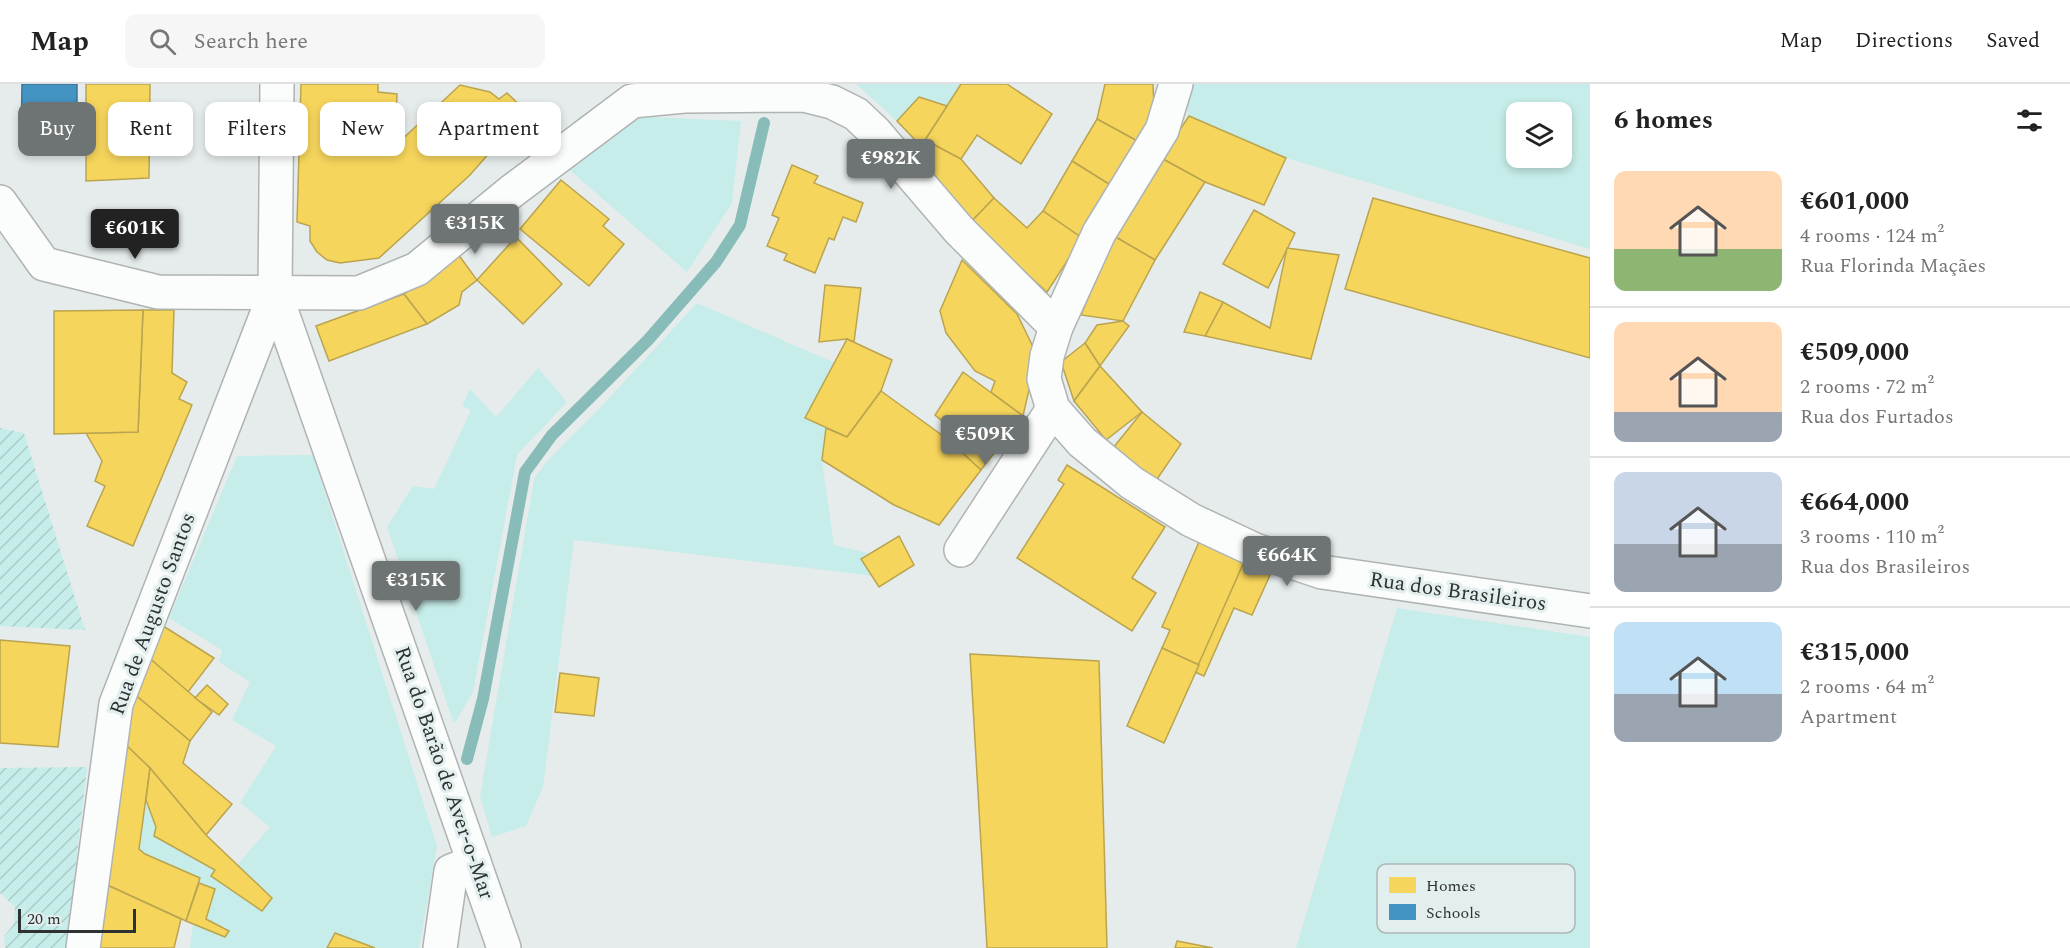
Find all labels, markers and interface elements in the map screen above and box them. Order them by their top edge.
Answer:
search box [125,14,545,68]
text: Map [30,20,89,63]
icon: search [146,25,179,58]
text: Search here [194,25,308,58]
text: Map [1780,25,1822,57]
text: Directions [1855,25,1953,57]
text: Saved [1986,25,2040,57]
text: 6 homes [1614,100,1713,140]
chip: Buy [18,102,96,156]
chip: Rent [108,102,193,156]
chip: Filters [205,102,308,156]
chip: New [320,102,405,156]
chip: Apartment [417,102,561,156]
map controls [1506,102,1572,168]
button: layers [1506,102,1572,168]
icon: filters [2013,104,2046,137]
pin: €982K [849,139,933,190]
text: €982K [861,143,921,173]
text: €601,000 [1800,181,1909,221]
icon: home [1662,195,1734,267]
pin: €315K [433,204,517,255]
text: €315K [445,208,505,238]
pin: €601K [93,209,177,260]
text: €601K [105,213,165,243]
text: 4 rooms · 124 m² [1800,221,1944,251]
text: Rua Florinda Maçães [1800,251,1986,281]
text: €509,000 [1800,332,1909,372]
icon: home [1662,346,1734,418]
text: 2 rooms · 72 m² [1800,372,1934,402]
text: Rua dos Furtados [1800,402,1954,432]
pin: €509K [943,415,1027,466]
text: €509K [955,419,1015,449]
text: €664,000 [1800,482,1909,522]
icon: home [1662,496,1734,568]
street label: Rua de Augusto Santos [101,508,205,720]
text: 3 rooms · 110 m² [1800,522,1944,552]
pin: €664K [1245,536,1329,587]
text: €664K [1257,540,1317,570]
text: Rua dos Brasileiros [1800,552,1970,582]
pin: €315K [374,561,458,612]
street label: Rua dos Brasileiros [1367,564,1549,620]
text: €315K [386,565,446,595]
text: €315,000 [1800,632,1909,672]
street label: Rua do Barão de Aver-o-Mar [386,642,502,904]
icon: home [1662,646,1734,718]
text: 2 rooms · 64 m² [1800,672,1934,702]
text: Apartment [1800,702,1897,732]
legend [1377,864,1575,933]
text: Homes [1426,874,1476,898]
text: Schools [1426,901,1481,925]
scale bar [18,906,136,934]
text: 20 m [27,907,61,931]

